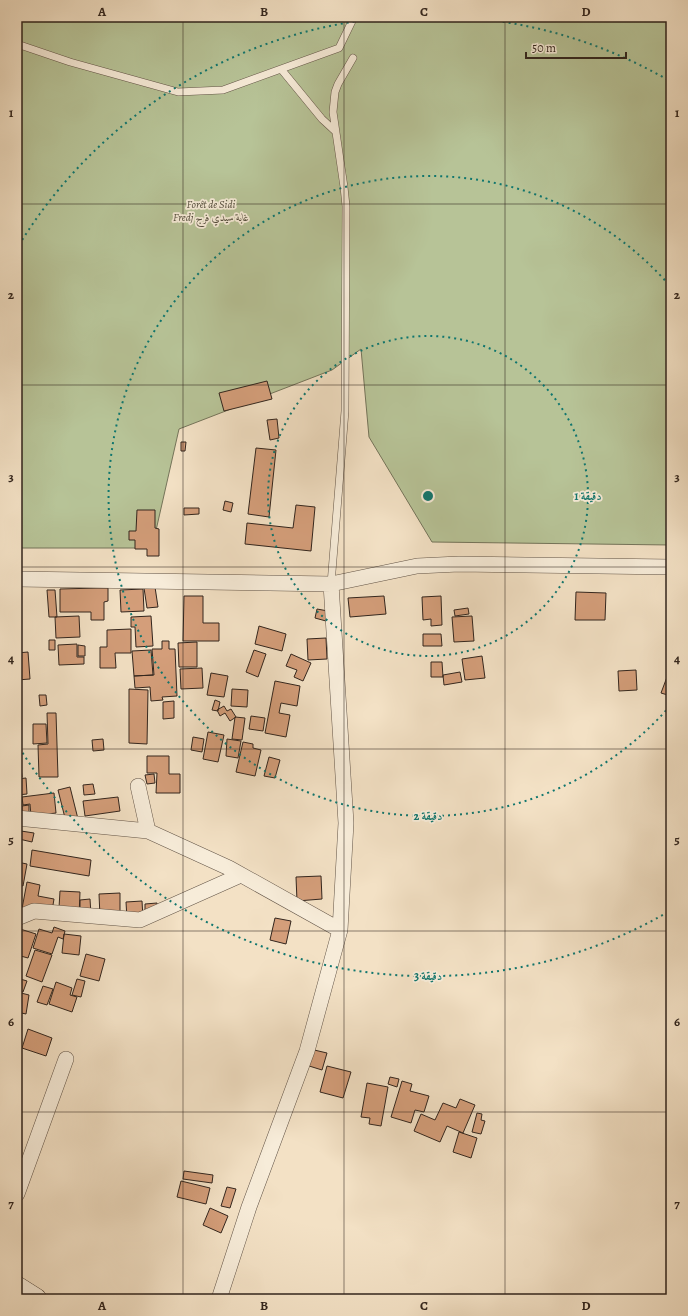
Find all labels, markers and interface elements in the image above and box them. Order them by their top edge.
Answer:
text: A [97,3,107,20]
text: B [260,3,268,20]
text: C [420,3,428,20]
text: D [581,3,591,20]
scale bar [526,34,626,60]
text: 50 m [532,40,556,56]
text: 1 [9,104,14,121]
text: 1 [675,104,680,121]
park label: Forêt de Sidi Fredj غابة سيدي فرج [173,197,249,228]
text: 2 [8,286,15,303]
text: 2 [674,286,681,303]
text: 3 [8,468,14,485]
text: 3 [674,468,680,485]
text: 1 دقيقة [574,488,602,504]
centre of rings [421,489,435,503]
text: 4 [8,650,14,667]
text: 4 [674,650,680,667]
text: 2 دقيقة [414,808,442,824]
text: 5 [8,831,14,848]
text: 5 [674,831,680,848]
text: 3 دقيقة [414,968,442,984]
text: 6 [8,1013,14,1030]
text: 6 [674,1013,680,1030]
text: 7 [8,1195,14,1212]
text: 7 [674,1195,680,1212]
text: A [97,1297,107,1314]
text: B [260,1297,268,1314]
text: C [420,1297,428,1314]
text: D [581,1297,591,1314]

